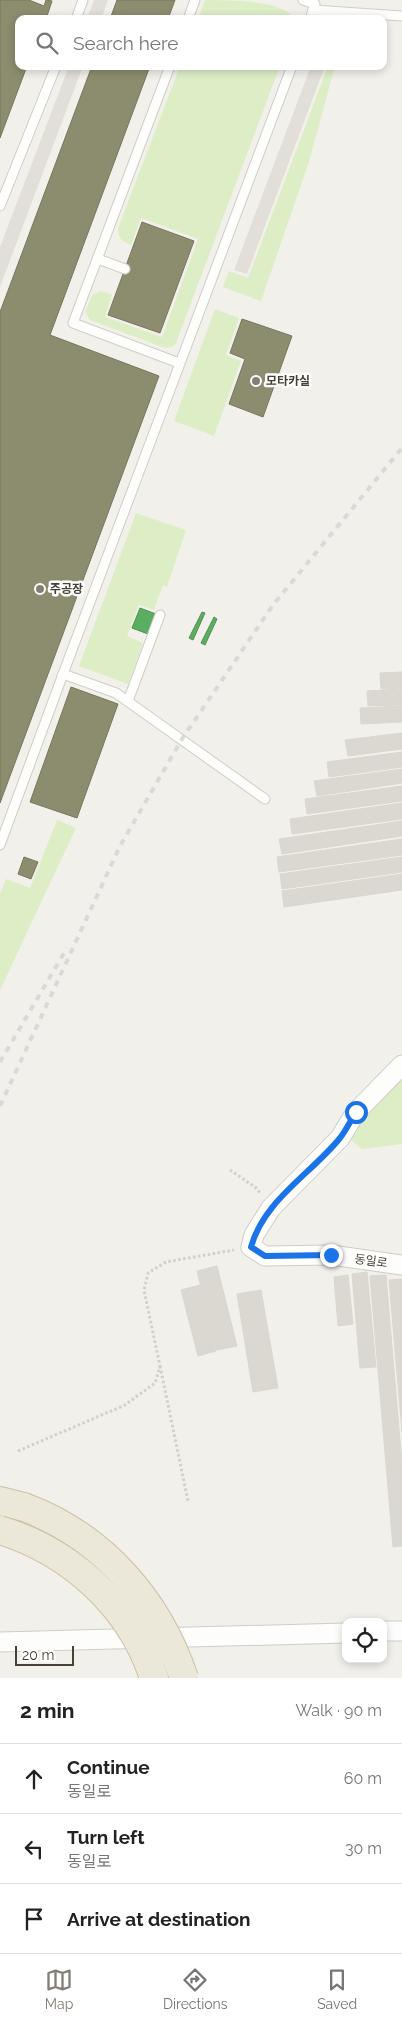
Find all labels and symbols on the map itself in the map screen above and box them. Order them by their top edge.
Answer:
place label: 모타카실 [266,374,310,388]
marker: 모타카실 [250,375,262,387]
place label: 주공장 [50,582,83,596]
marker: 주공장 [34,583,46,595]
route start [345,1101,368,1124]
route end [320,1244,343,1267]
street label: 동일로 [354,1252,388,1270]
scale bar [15,1643,74,1666]

